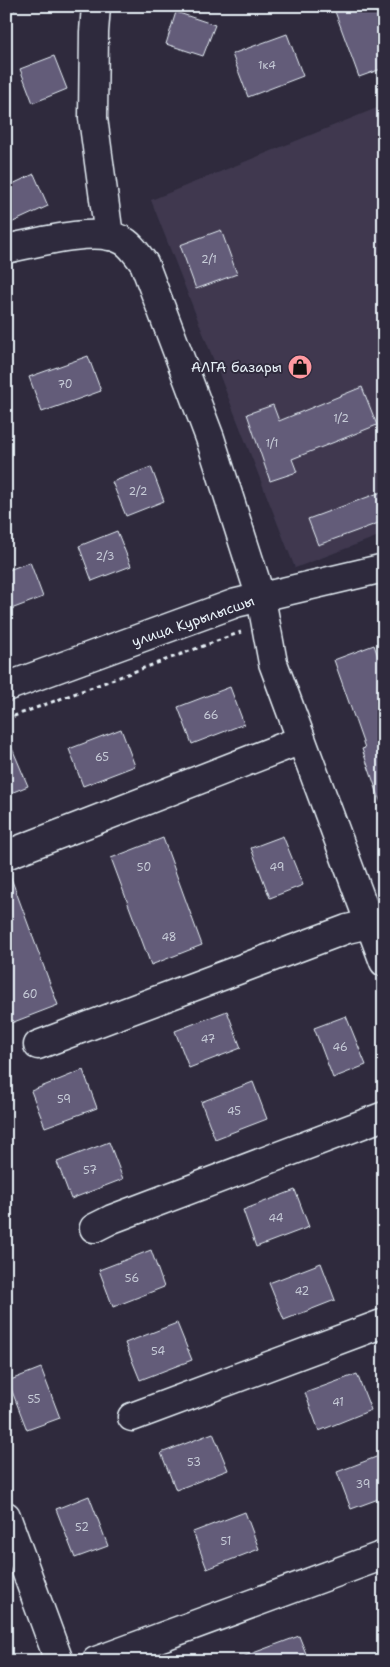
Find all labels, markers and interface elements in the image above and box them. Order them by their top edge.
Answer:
house number: 1к4 [258,58,276,73]
house number: 2/1 [201,252,217,267]
shop icon: АЛГА базары [287,354,313,380]
place label: АЛГА базары [191,358,282,376]
house number: 70 [57,377,73,392]
house number: 1/2 [333,411,349,426]
house number: 1/1 [266,436,278,451]
house number: 2/2 [129,484,147,499]
house number: 2/3 [96,549,114,564]
street label: улица Курылысшы [129,592,257,650]
house number: 66 [203,708,219,723]
house number: 65 [95,750,109,765]
house number: 50 [137,860,151,875]
house number: 49 [270,860,284,875]
house number: 48 [161,930,177,945]
house number: 60 [22,987,38,1002]
house number: 47 [201,1032,216,1047]
house number: 46 [332,1040,348,1055]
house number: 59 [57,1092,71,1107]
house number: 45 [227,1104,241,1119]
house number: 57 [83,1163,97,1178]
house number: 44 [268,1211,284,1226]
house number: 56 [125,1271,139,1286]
house number: 42 [295,1284,309,1299]
house number: 54 [151,1344,165,1359]
house number: 55 [27,1392,41,1407]
house number: 41 [332,1395,344,1410]
house number: 53 [187,1455,201,1470]
house number: 39 [356,1477,370,1492]
house number: 52 [75,1520,89,1535]
house number: 51 [221,1534,231,1549]

